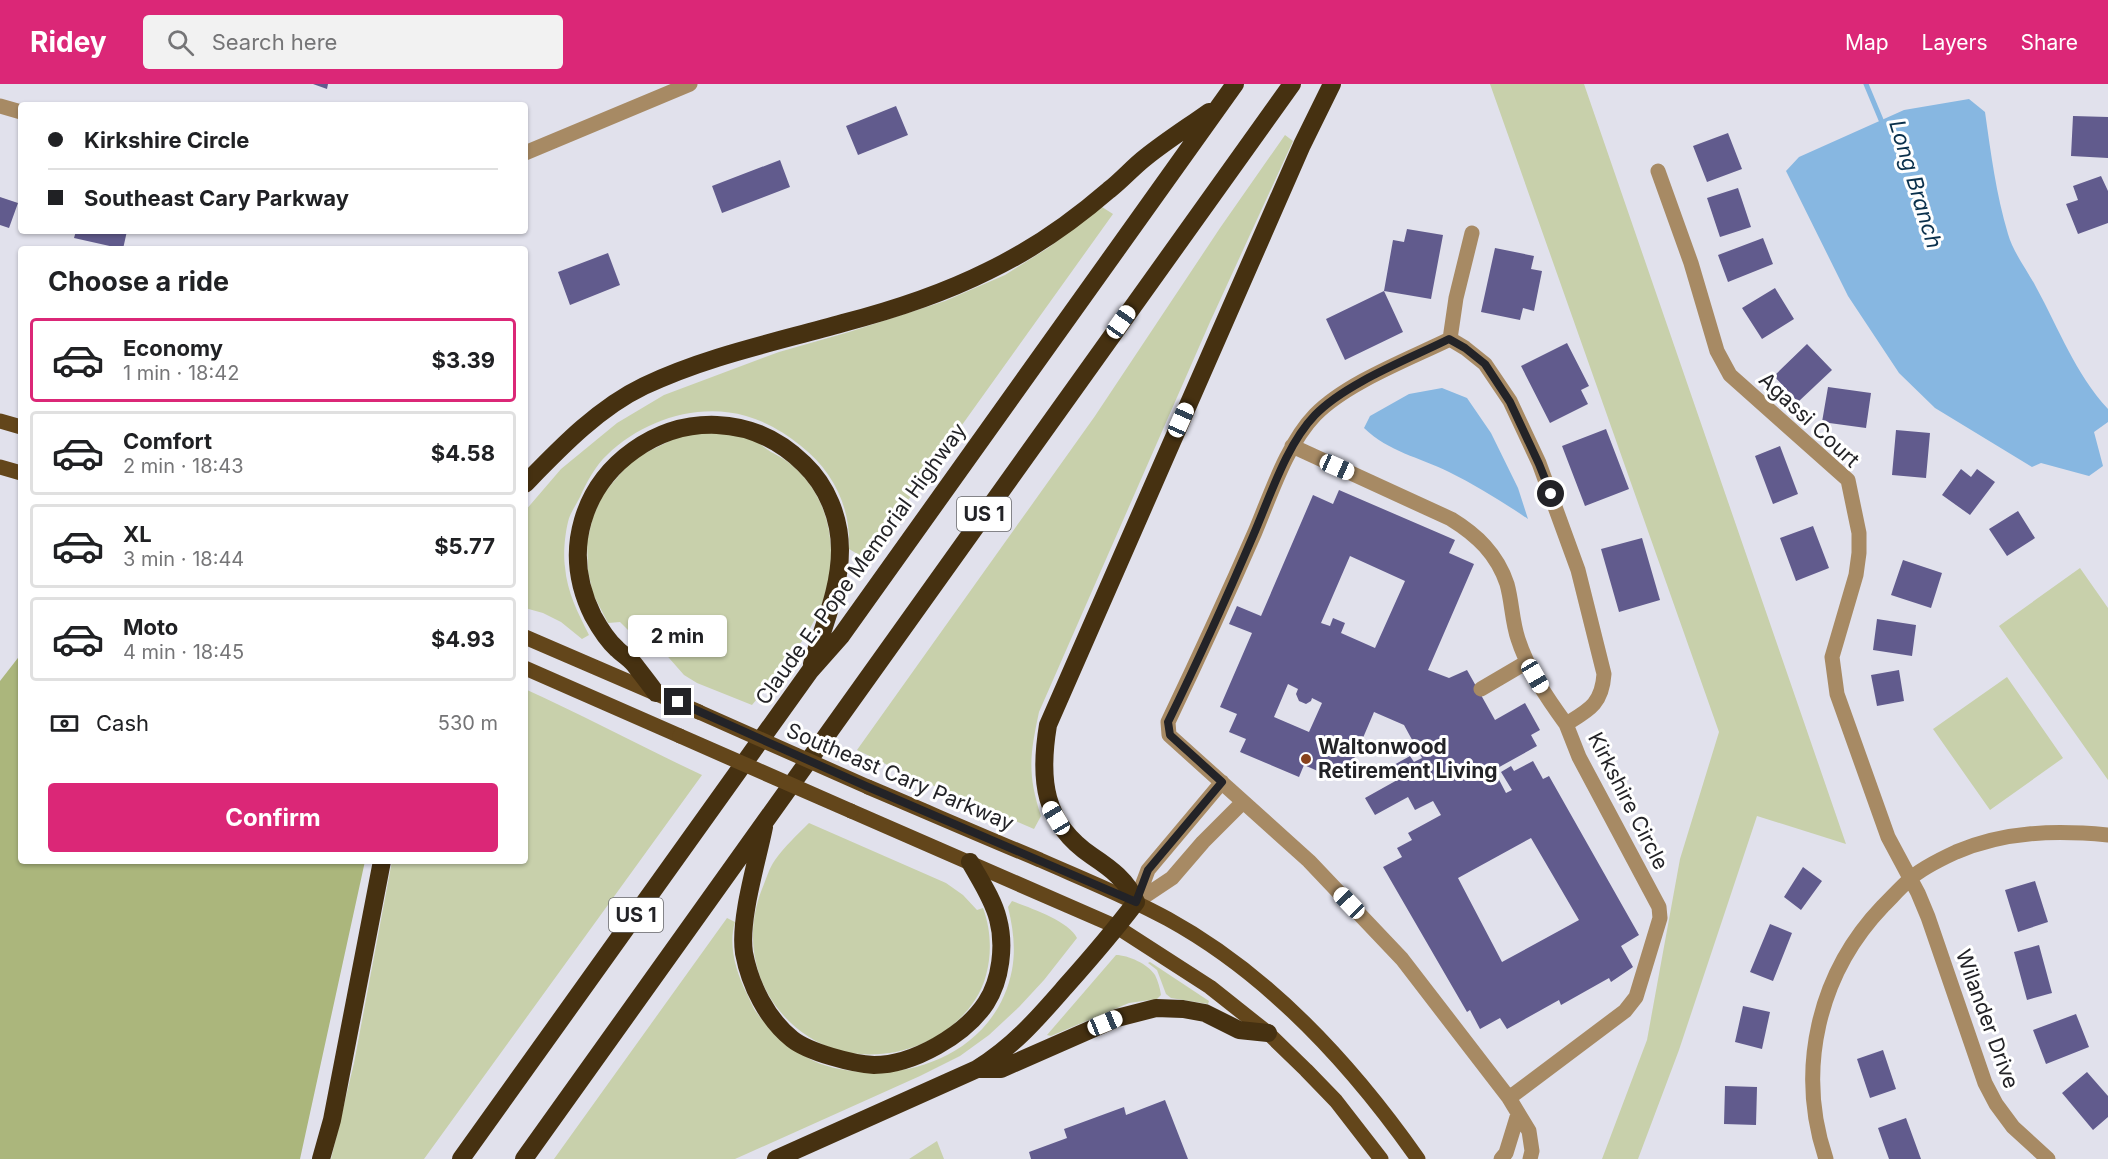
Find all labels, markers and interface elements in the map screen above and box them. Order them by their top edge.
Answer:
search box [143,15,563,69]
text: Ridey [30,25,107,59]
icon: search [164,26,197,59]
text: Search here [212,29,337,55]
text: Map [1845,30,1889,55]
text: Layers [1922,30,1988,55]
text: Share [2021,30,2078,55]
water label: Long Branch [1884,117,1948,251]
text: Kirkshire Circle [84,127,249,153]
text: Southeast Cary Parkway [84,185,349,211]
text: Choose a ride [48,265,229,298]
car [1103,302,1139,342]
icon: car [51,333,105,387]
text: Economy [123,335,223,361]
text: $3.39 [432,347,495,373]
text: 1 min · 18:42 [123,361,239,385]
street label: Agassi Court [1754,367,1865,472]
car [1165,400,1197,440]
street label: Claude E. Pope Memorial Highway [750,418,971,709]
icon: car [51,426,105,480]
text: Comfort [123,428,212,454]
text: $4.58 [431,440,495,466]
car [1317,451,1357,483]
text: 2 min · 18:43 [123,454,244,478]
route start [1537,480,1564,507]
road number: US 1 [957,497,1011,531]
icon: car [51,519,105,573]
text: XL [123,521,152,547]
text: $5.77 [434,533,495,559]
text: 3 min · 18:44 [123,547,244,571]
icon: car [51,612,105,666]
text: Moto [123,614,178,640]
callout: 2 min [628,615,728,657]
text: 2 min [651,624,704,648]
text: $4.93 [431,626,495,652]
text: 4 min · 18:45 [123,640,244,664]
car [1518,656,1552,696]
route end [664,688,691,715]
icon: cash [48,707,81,740]
text: Cash [96,710,149,736]
text: 530 m [438,711,498,735]
street label: Southeast Cary Parkway [783,717,1018,836]
street label: Kirkshire Circle [1583,728,1674,874]
place label: Waltonwood Retirement Living [1318,734,1498,783]
marker: Waltonwood Retirement Living [1299,752,1313,766]
button: Confirm [48,783,498,852]
car [1039,798,1073,838]
car [1330,884,1368,922]
road number: US 1 [609,898,663,932]
street label: Wilander Drive [1951,946,2024,1092]
car [1085,1008,1125,1038]

